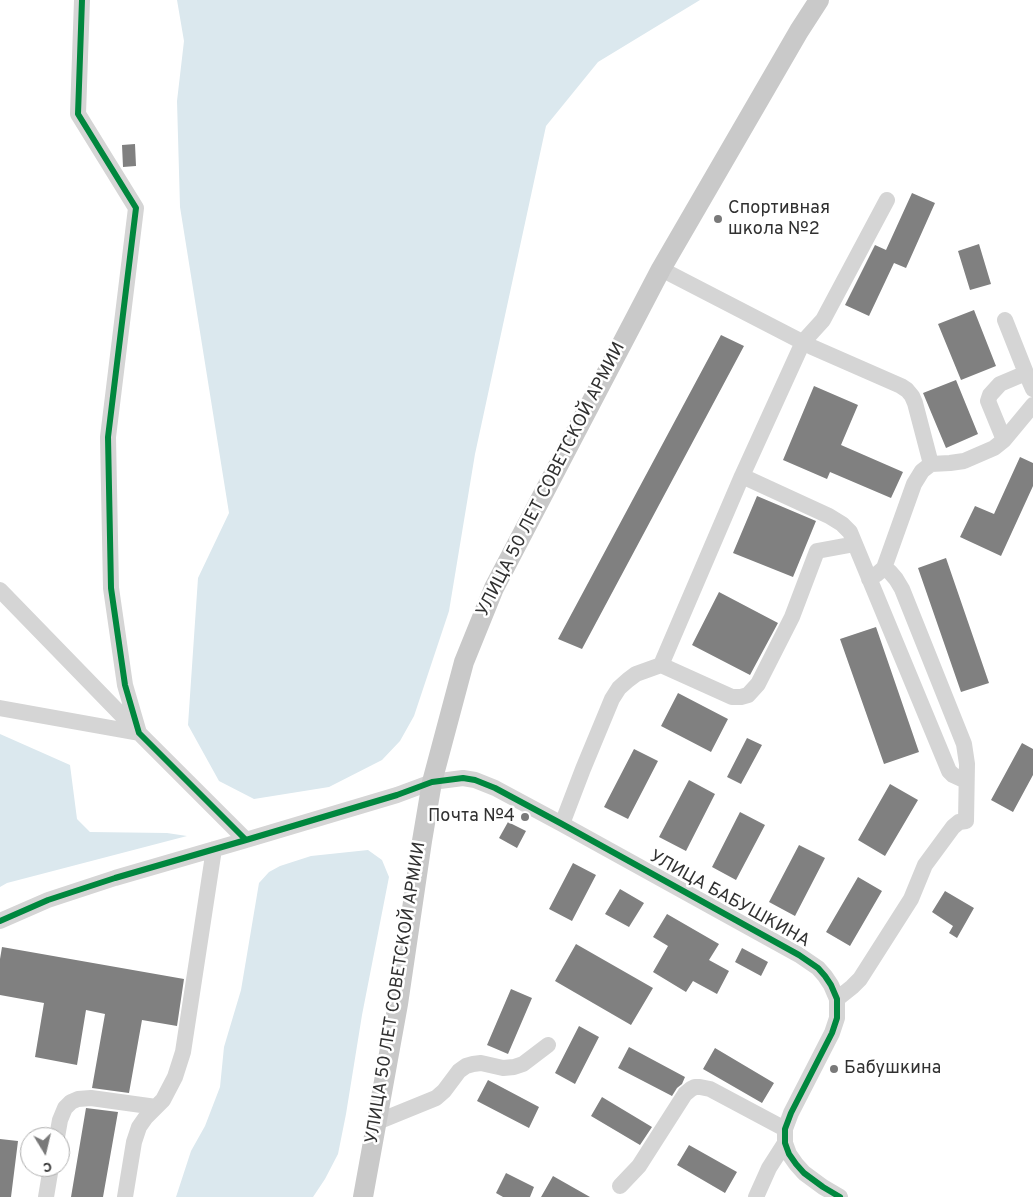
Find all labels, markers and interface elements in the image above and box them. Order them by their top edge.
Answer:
place label: Спортивная школа №2 [728,198,830,240]
marker: Спортивная школа №2 [712,213,724,225]
street label: УЛИЦА 50 ЛЕТ СОВЕТСКОЙ АРМИИ [473,339,631,621]
place label: Почта №4 [428,806,515,828]
marker: Почта №4 [519,811,531,823]
street label: УЛИЦА 50 ЛЕТ СОВЕТСКОЙ АРМИИ [362,841,432,1145]
street label: УЛИЦА БАБУШКИНА [645,847,813,953]
place label: Бабушкина [844,1058,941,1080]
marker: Бабушкина [828,1063,840,1075]
north arrow [20,1127,70,1177]
text: С [42,1157,53,1175]

